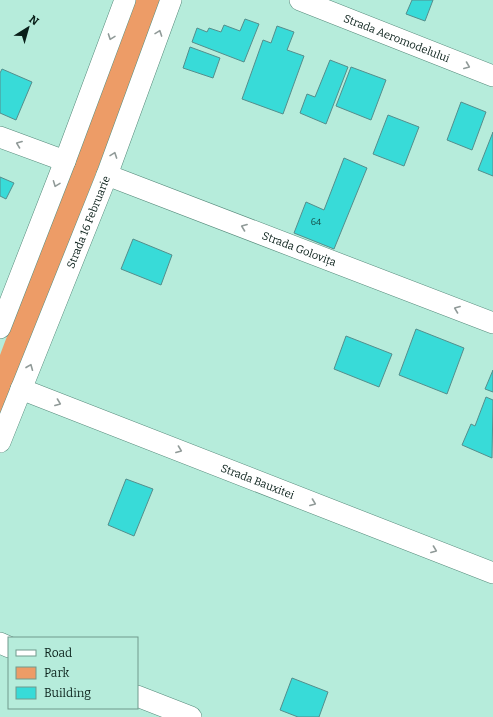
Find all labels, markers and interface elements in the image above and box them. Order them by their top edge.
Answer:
north arrow [8,8,48,48]
street label: Strada Aeromodelului [342,11,452,65]
text: N [26,13,41,28]
one-way arrow [155,30,163,37]
one-way arrow [108,33,116,40]
one-way arrow [463,61,470,69]
one-way arrow [16,141,23,149]
one-way arrow [109,152,117,159]
street label: Strada 16 Februarie [64,174,113,270]
one-way arrow [52,181,60,188]
house number: 64 [311,217,322,227]
one-way arrow [240,224,247,232]
street label: Strada Golovița [260,229,338,269]
one-way arrow [453,305,460,313]
one-way arrow [25,364,33,372]
one-way arrow [54,398,61,406]
one-way arrow [175,446,182,454]
street label: Strada Bauxitei [219,461,297,502]
one-way arrow [309,498,316,506]
one-way arrow [430,546,437,554]
legend [8,637,138,709]
text: Road [44,646,72,660]
text: Park [44,666,70,680]
text: Building [44,686,91,700]

